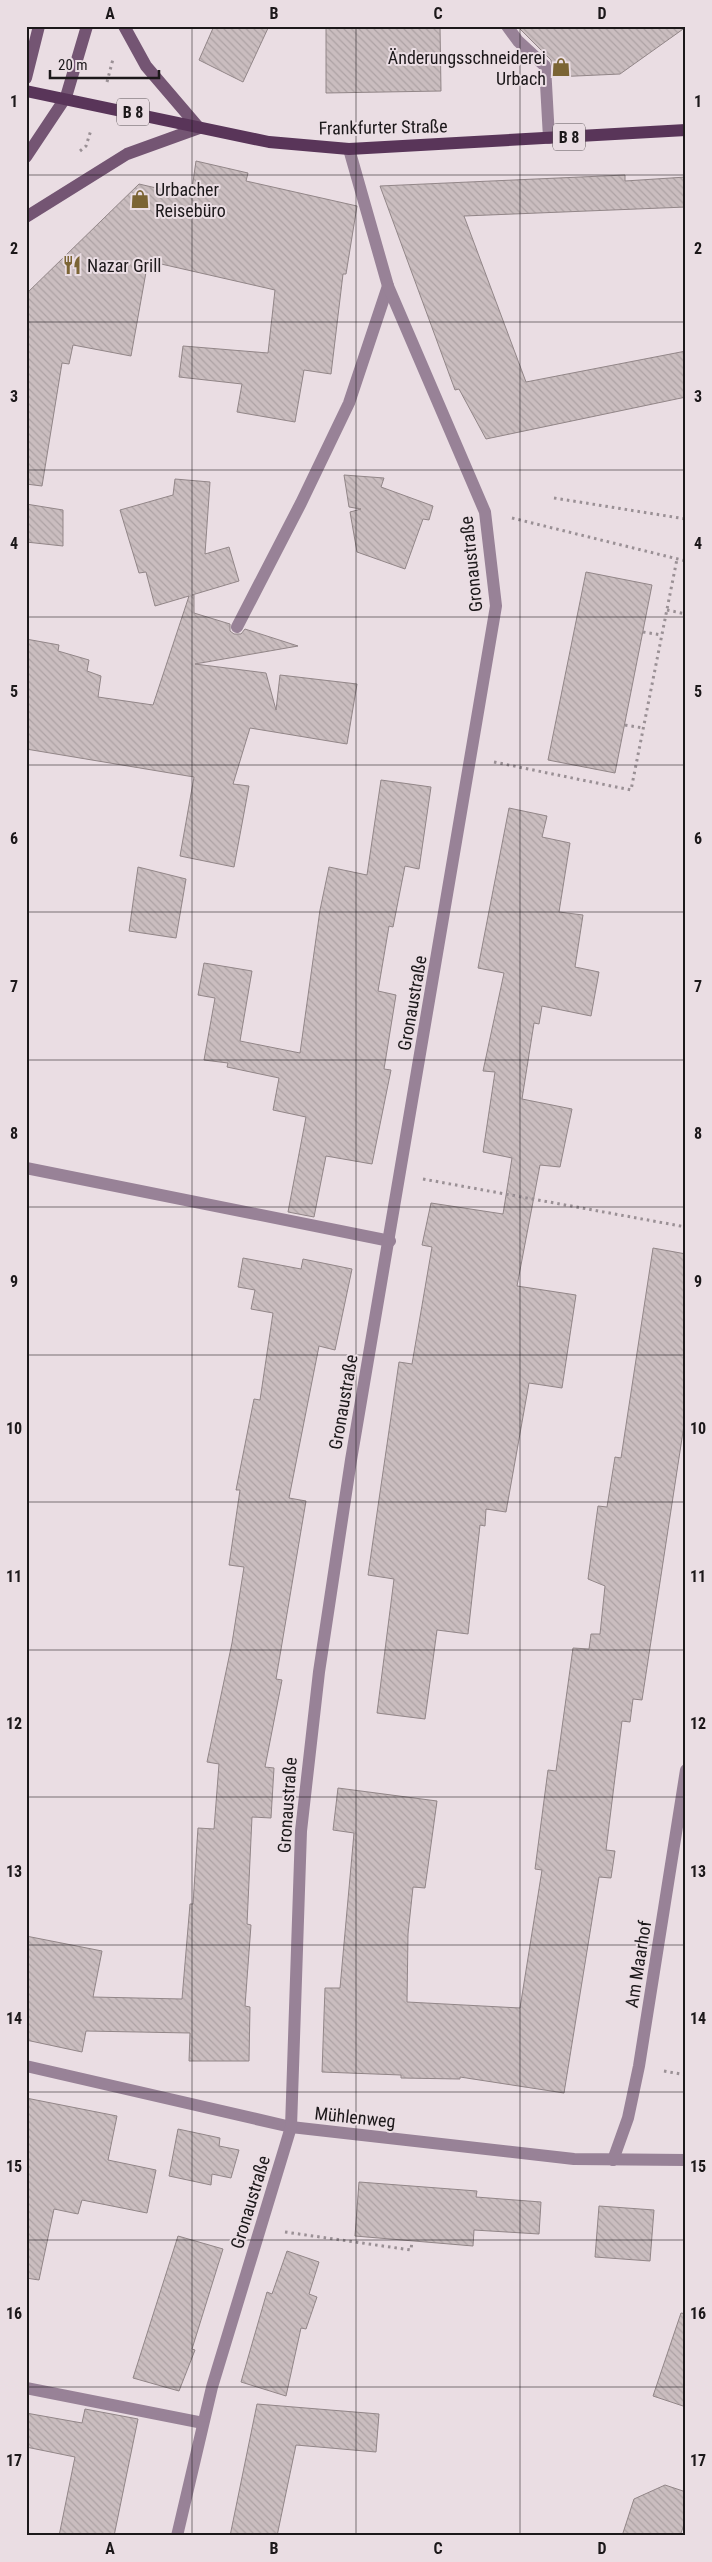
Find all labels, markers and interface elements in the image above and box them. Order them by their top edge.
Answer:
text: A [105,4,115,23]
text: B [270,4,279,23]
text: C [433,4,443,23]
text: D [597,4,607,23]
place label: Änderungsschneiderei Urbach [388,47,546,89]
scale bar [50,48,159,80]
text: 20 m [58,56,88,74]
shop icon: Änderungsschneiderei Urbach [550,56,572,78]
text: 1 [10,92,18,111]
text: 1 [694,92,702,111]
road number: B 8 [117,98,149,125]
street label: Frankfurter Straße [318,115,448,139]
road number: B 8 [553,124,585,150]
place label: Urbacher Reisebüro [155,179,226,221]
shop icon: Urbacher Reisebüro [129,188,151,210]
text: 2 [10,239,18,258]
text: 2 [694,239,702,258]
restaurant icon: Nazar Grill [61,254,83,276]
place label: Nazar Grill [87,255,161,276]
text: 3 [10,387,18,406]
text: 3 [694,387,702,406]
street label: Gronaustraße [456,515,486,613]
text: 4 [10,534,18,553]
text: 4 [694,534,702,553]
text: 5 [10,682,18,701]
text: 5 [694,682,702,701]
text: 6 [10,829,18,848]
text: 6 [694,829,702,848]
street label: Gronaustraße [393,954,431,1052]
text: 7 [10,977,18,996]
text: 7 [694,977,702,996]
text: 8 [10,1124,18,1143]
text: 8 [694,1124,702,1143]
text: 9 [10,1272,18,1291]
text: 9 [694,1272,702,1291]
street label: Gronaustraße [324,1353,362,1451]
text: 10 [6,1419,22,1438]
text: 10 [690,1419,706,1438]
text: 11 [6,1567,22,1586]
text: 11 [690,1567,706,1586]
text: 12 [6,1714,22,1733]
text: 12 [690,1714,706,1733]
street label: Gronaustraße [273,1756,301,1854]
text: 13 [6,1862,22,1881]
text: 13 [690,1862,706,1881]
street label: Am Maarhof [621,1919,655,2009]
text: 14 [6,2009,22,2028]
text: 14 [690,2009,706,2028]
street label: Mühlenweg [313,2102,397,2132]
street label: Gronaustraße [226,2153,274,2251]
text: 15 [6,2157,22,2176]
text: 15 [690,2157,706,2176]
text: 16 [6,2304,22,2323]
text: 16 [690,2304,706,2323]
text: 17 [6,2451,22,2470]
text: 17 [690,2451,706,2470]
text: A [105,2539,115,2558]
text: B [270,2539,279,2558]
text: C [433,2539,443,2558]
text: D [597,2539,607,2558]

